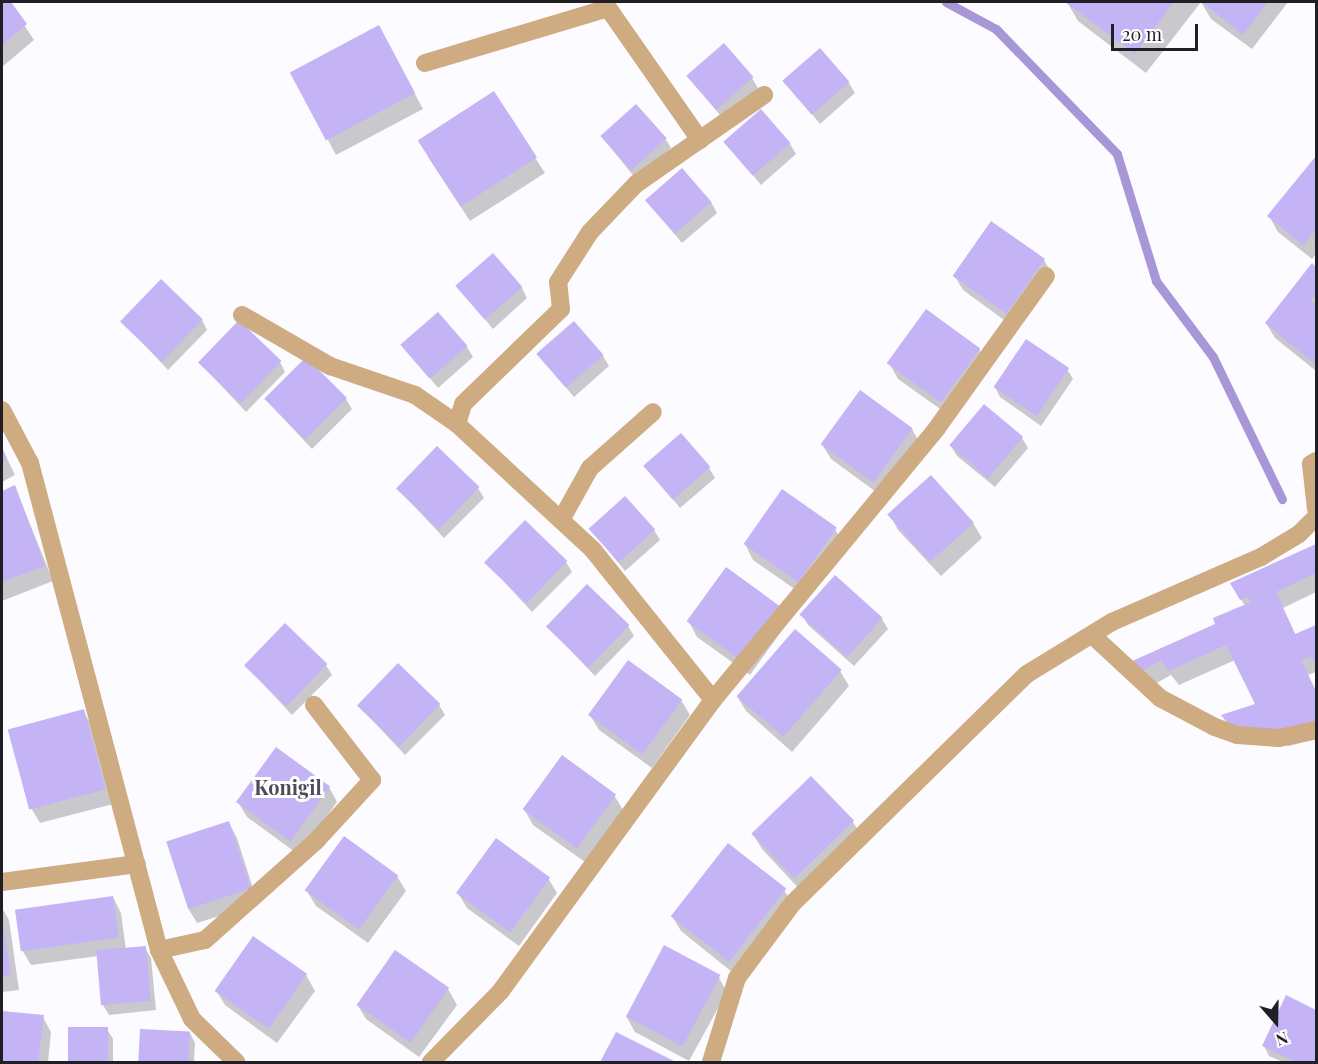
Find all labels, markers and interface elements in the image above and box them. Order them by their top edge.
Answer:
scale bar [1114,12,1201,50]
text: 20 m [1122,22,1162,46]
district label: Konigil [254,774,322,798]
north arrow [1246,992,1306,1052]
text: N [1273,1028,1291,1051]

